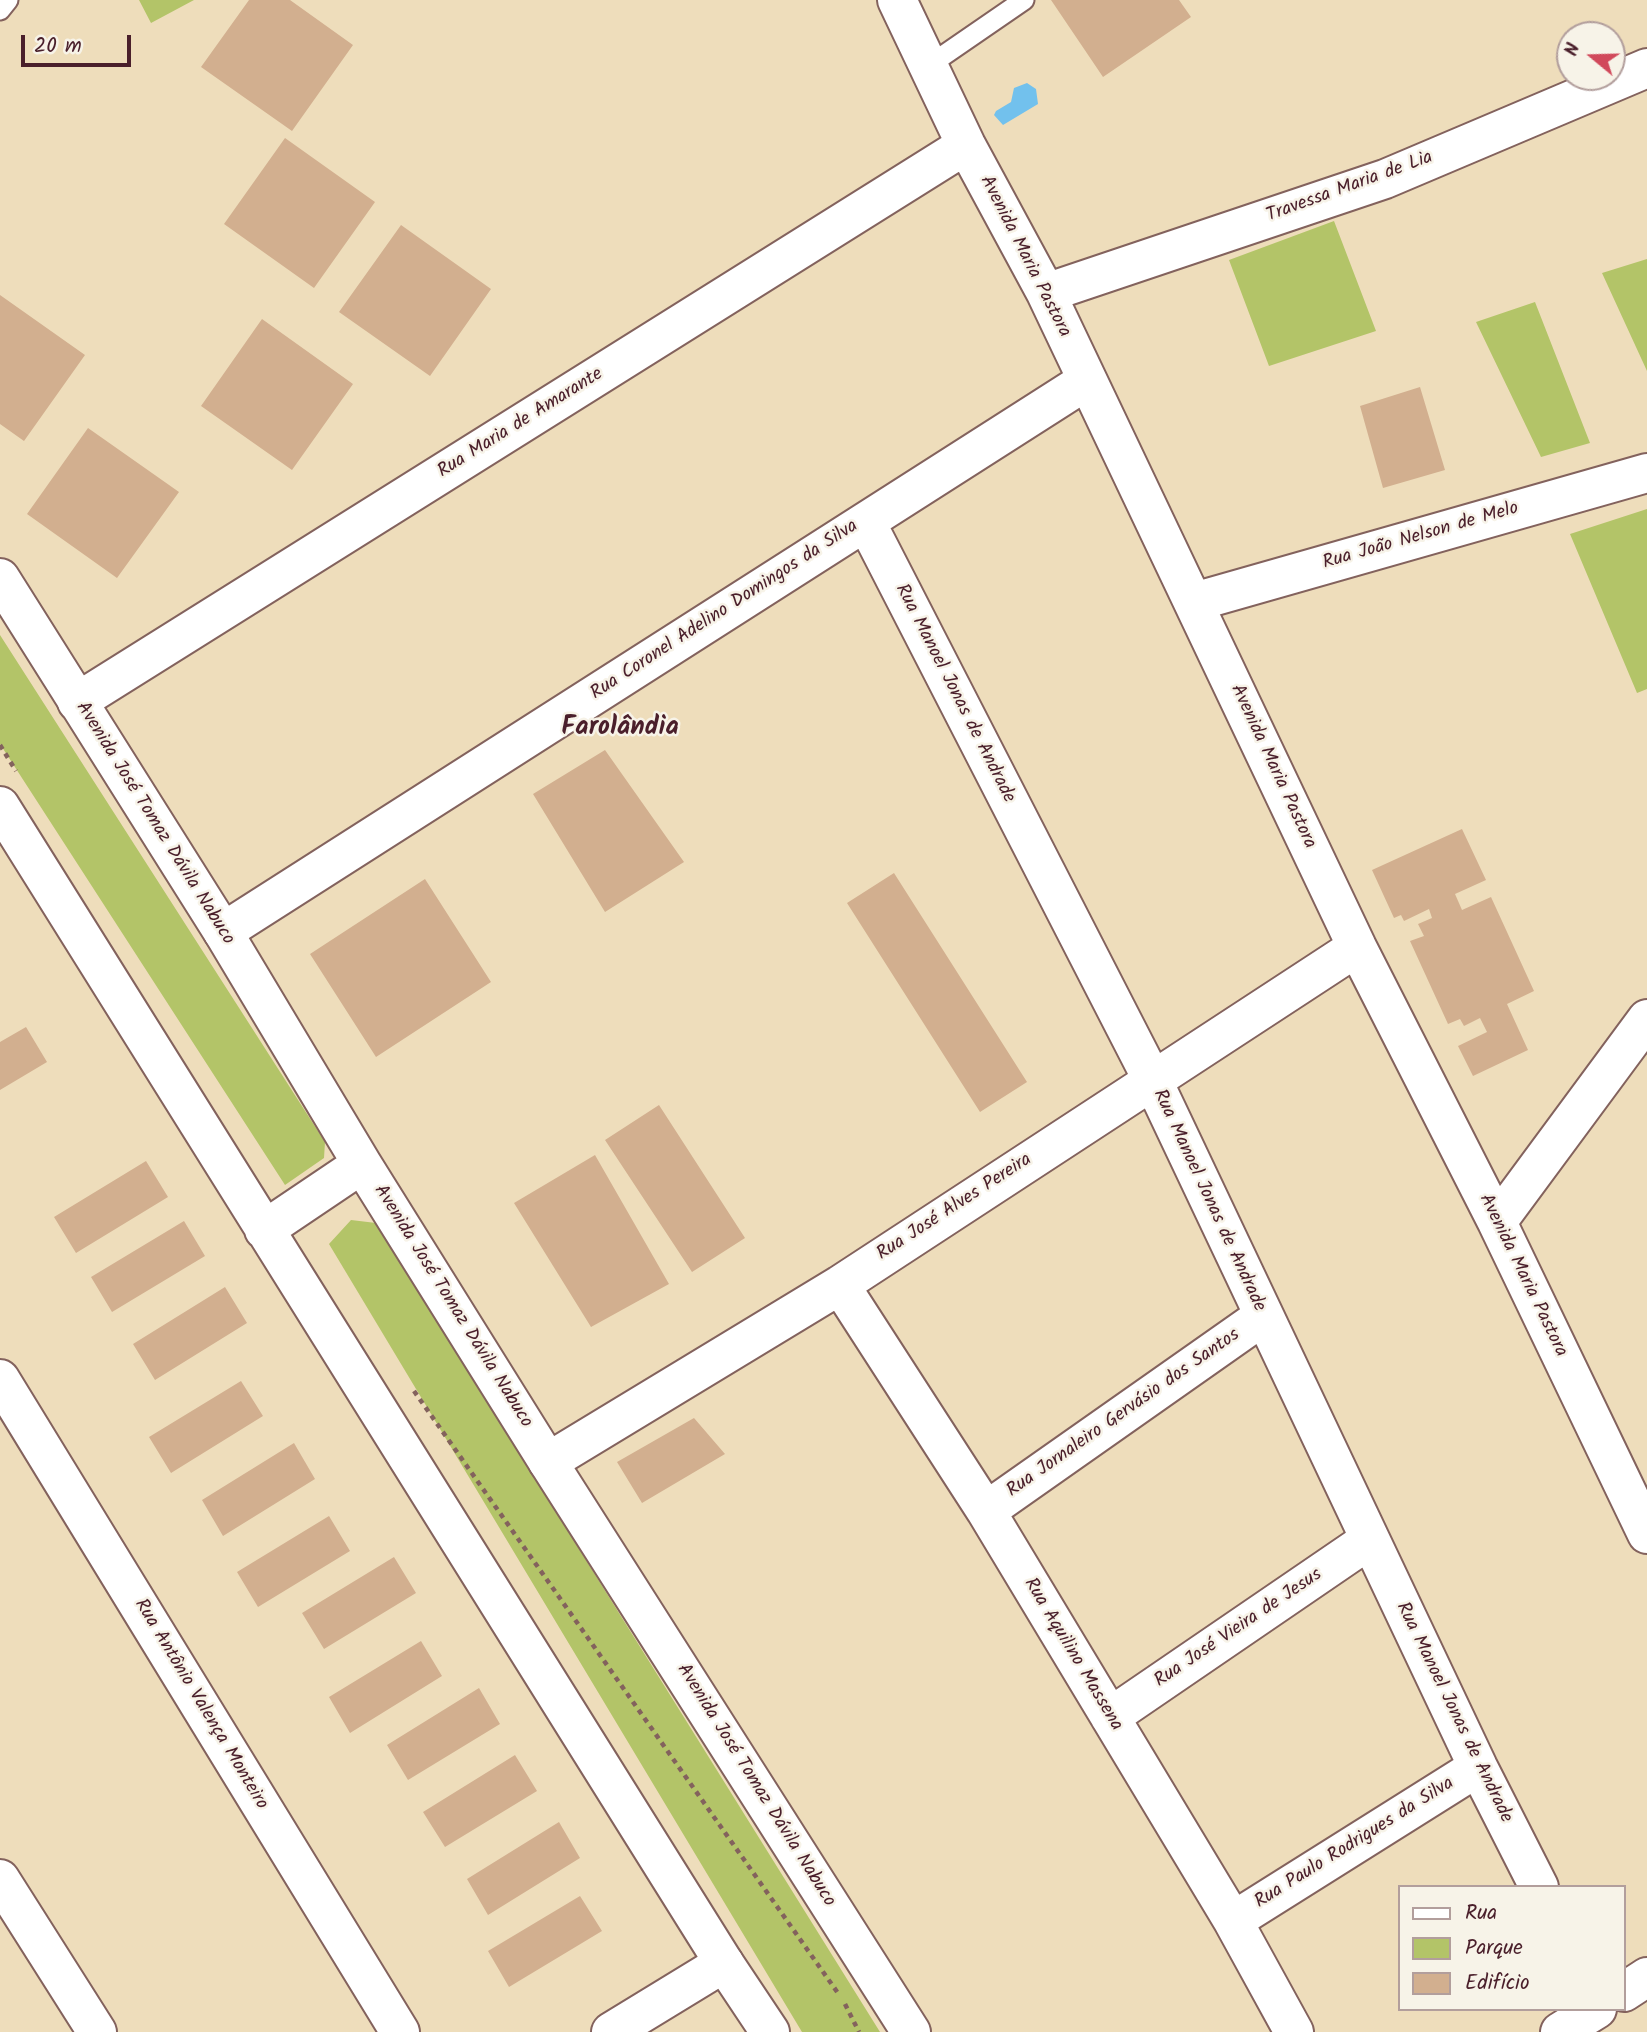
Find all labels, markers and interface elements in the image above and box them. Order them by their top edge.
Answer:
scale bar [24,21,135,65]
north arrow [1556,21,1626,91]
text: 20 m [34,30,82,63]
text: N [1557,39,1589,60]
street label: Travessa Maria de Lia [1264,147,1436,229]
street label: Avenida Maria Pastora [973,172,1075,342]
street label: Rua Maria de Amarante [434,364,608,484]
street label: Rua João Nelson de Melo [1321,498,1521,576]
street label: Rua Coronel Adelino Domingos da Silva [587,516,863,706]
street label: Rua Manoel Jonas de Andrade [889,581,1019,807]
street label: Avenida Maria Pastora [1224,681,1320,853]
street label: Avenida José Tomaz Dávila Nabuco [70,698,238,950]
district label: Farolândia [561,714,679,746]
street label: Rua Manoel Jonas de Andrade [1146,1086,1270,1316]
street label: Rua José Alves Pereira [873,1149,1037,1267]
street label: Avenida José Tomaz Dávila Nabuco [368,1181,536,1433]
street label: Avenida Maria Pastora [1473,1191,1571,1361]
street label: Rua Jornaleiro Gervásio dos Santos [1003,1325,1245,1503]
street label: Rua José Vieira de Jesus [1151,1564,1327,1694]
street label: Rua Aquilino Massena [1017,1574,1127,1736]
street label: Rua Antônio Valença Monteiro [128,1596,272,1814]
street label: Rua Manoel Jonas de Andrade [1390,1599,1516,1827]
street label: Avenida José Tomaz Dávila Nabuco [671,1660,839,1912]
street label: Rua Paulo Rodrigues da Silva [1251,1773,1459,1915]
legend [1398,1885,1626,2011]
text: Rua [1465,1897,1497,1930]
text: Parque [1465,1932,1523,1965]
text: Edifício [1465,1967,1530,2000]

